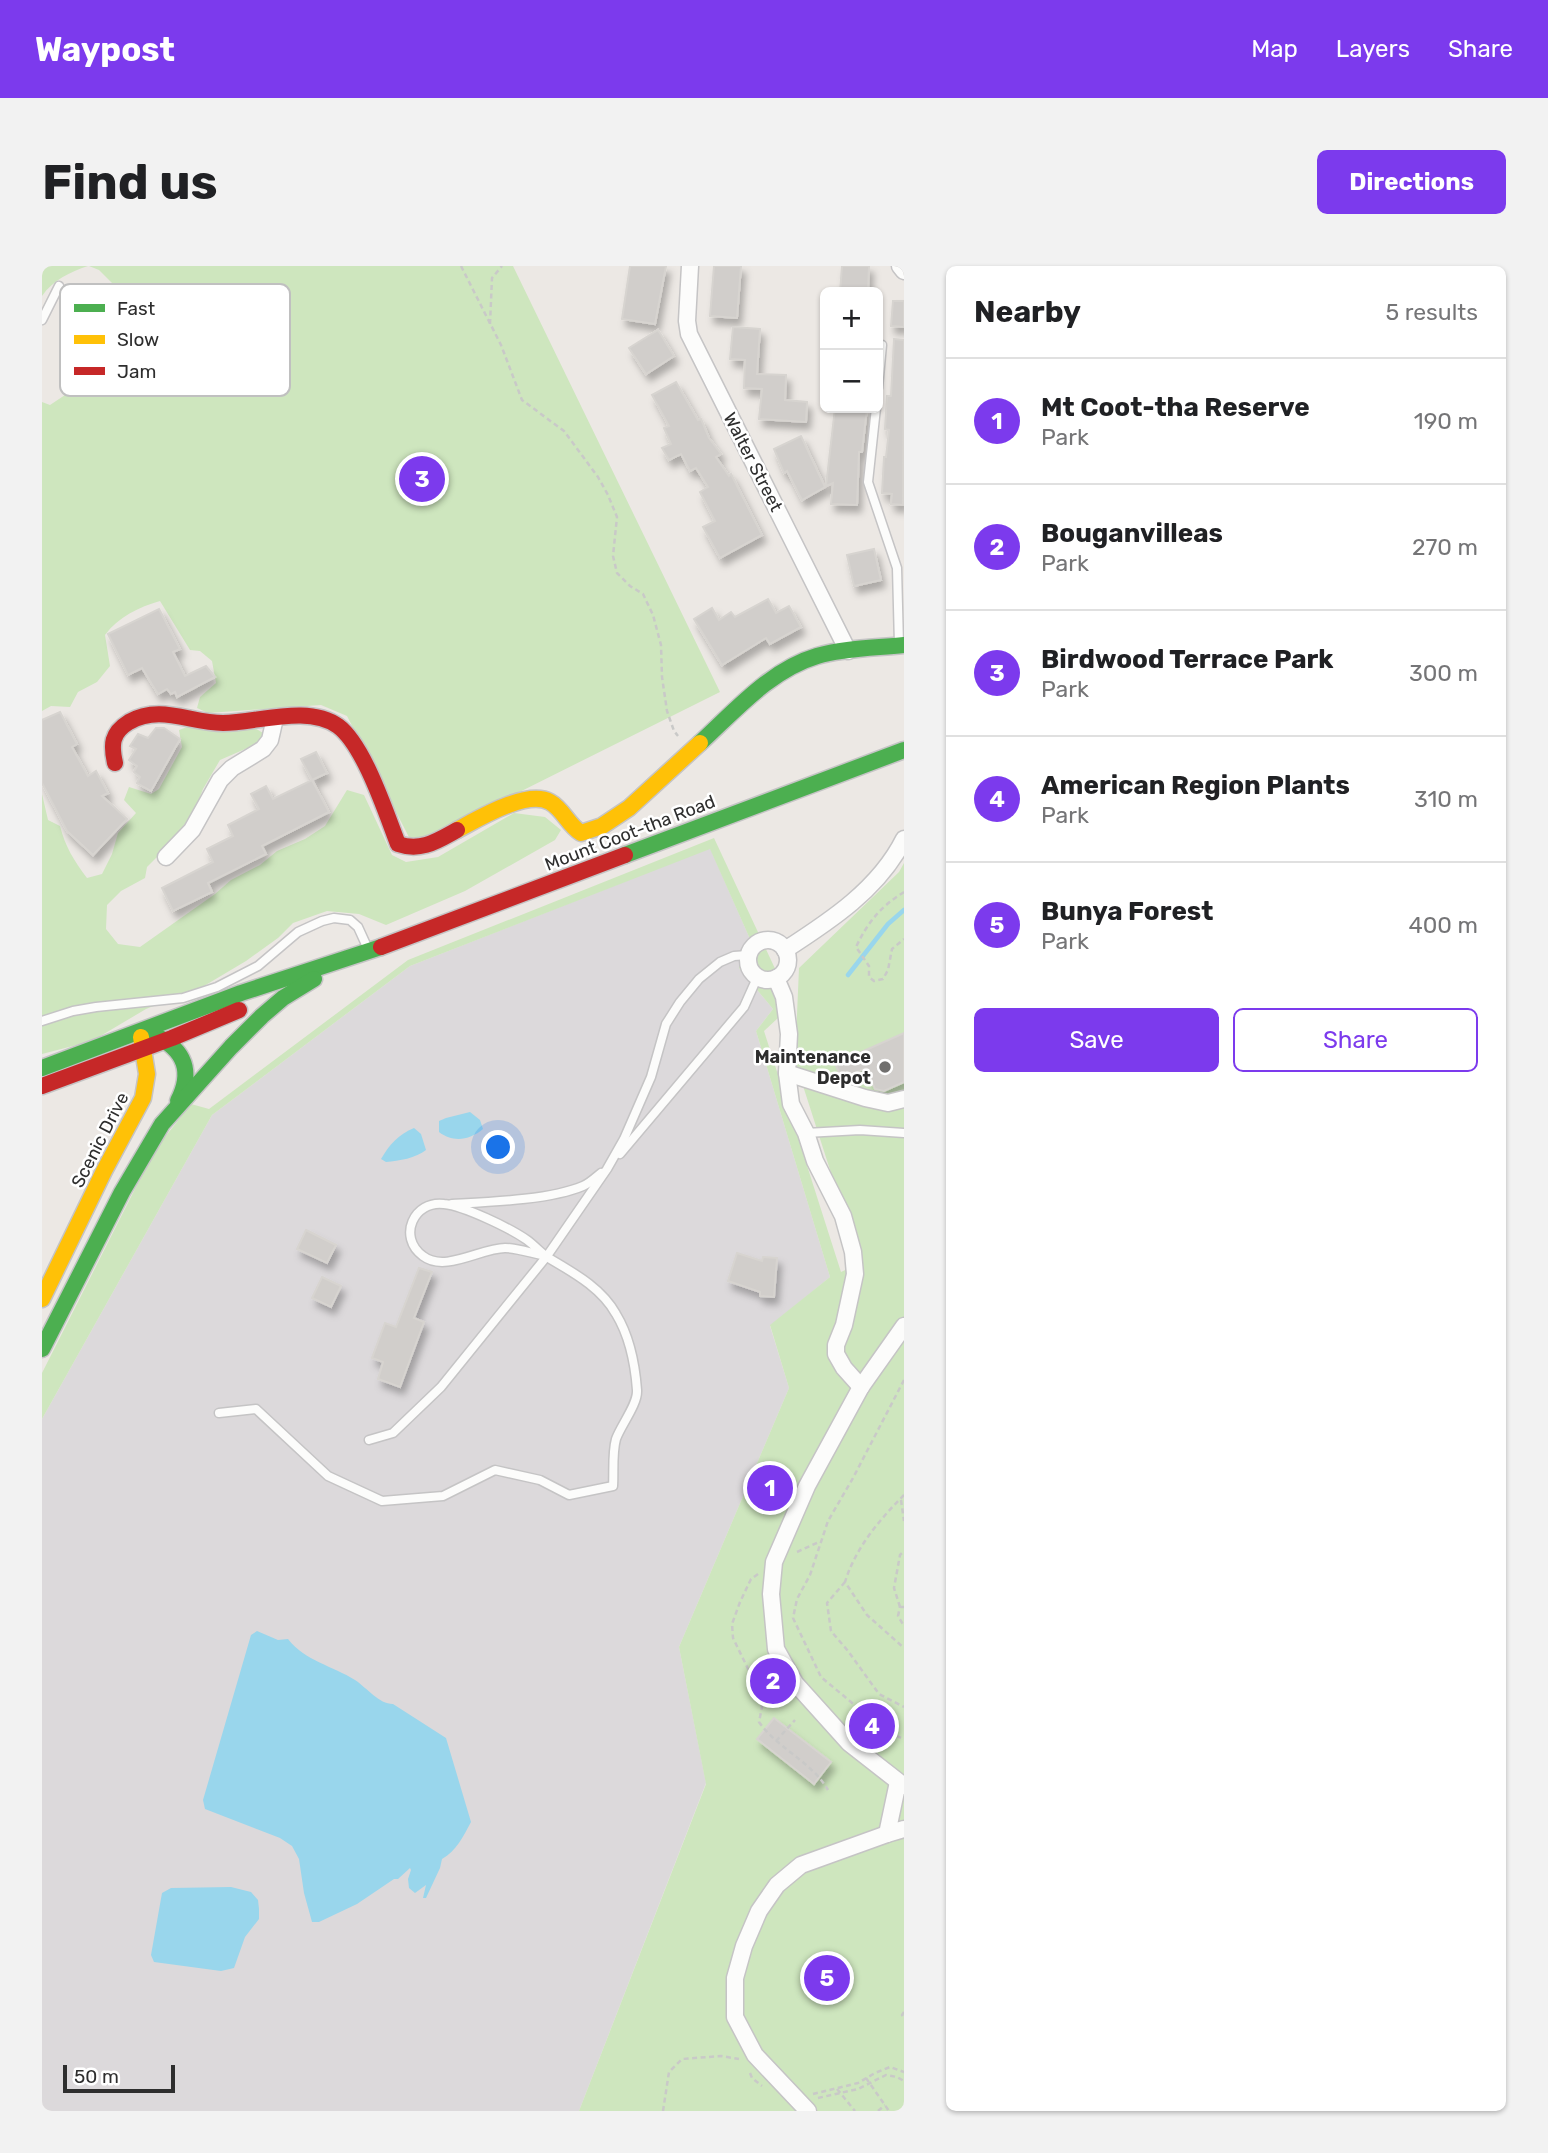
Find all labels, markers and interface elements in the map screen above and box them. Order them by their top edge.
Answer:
text: Waypost [35,30,175,69]
text: Map [1251,35,1298,63]
text: Layers [1336,35,1410,63]
text: Share [1448,35,1513,63]
button: Directions [1317,150,1506,214]
text: Find us [42,153,218,211]
legend [60,284,290,396]
map controls [820,287,883,413]
button: + [820,287,883,350]
text: Nearby [974,294,1081,330]
text: Fast [117,297,156,320]
text: 5 results [1385,298,1478,326]
text: Slow [117,328,159,351]
button: − [820,350,883,413]
text: Jam [117,360,156,383]
text: Mt Coot-tha Reserve [1041,392,1310,423]
text: 1 [991,407,1003,435]
text: 190 m [1414,407,1478,435]
street label: Walter Street [719,409,787,515]
text: Park [1041,423,1089,451]
pin: 3 [399,453,445,505]
text: Bouganvilleas [1041,518,1223,549]
text: 2 [990,533,1004,561]
text: 270 m [1412,533,1478,561]
text: Park [1041,549,1089,577]
text: Birdwood Terrace Park [1041,644,1334,675]
text: 3 [989,659,1005,687]
text: 300 m [1409,659,1478,687]
text: Park [1041,675,1089,703]
text: American Region Plants [1041,770,1350,801]
text: 4 [989,785,1005,813]
text: 310 m [1414,785,1478,813]
street label: Mount Coot-tha Road [542,790,718,876]
text: Park [1041,801,1089,829]
text: Bunya Forest [1041,896,1213,927]
text: 5 [990,911,1004,939]
text: 400 m [1408,911,1478,939]
text: Park [1041,927,1089,955]
button: Save [974,1008,1219,1072]
button: Share [1233,1008,1478,1072]
place label: Maintenance Depot [755,1046,871,1089]
marker: Maintenance Depot [877,1059,893,1075]
street label: Scenic Drive [67,1089,133,1191]
your location [481,1130,515,1164]
pin: 1 [747,1462,793,1514]
pin: 2 [750,1655,796,1707]
pin: 4 [849,1700,895,1752]
pin: 5 [804,1952,850,2004]
scale bar [63,2062,175,2094]
text: 50 m [74,2065,119,2088]

